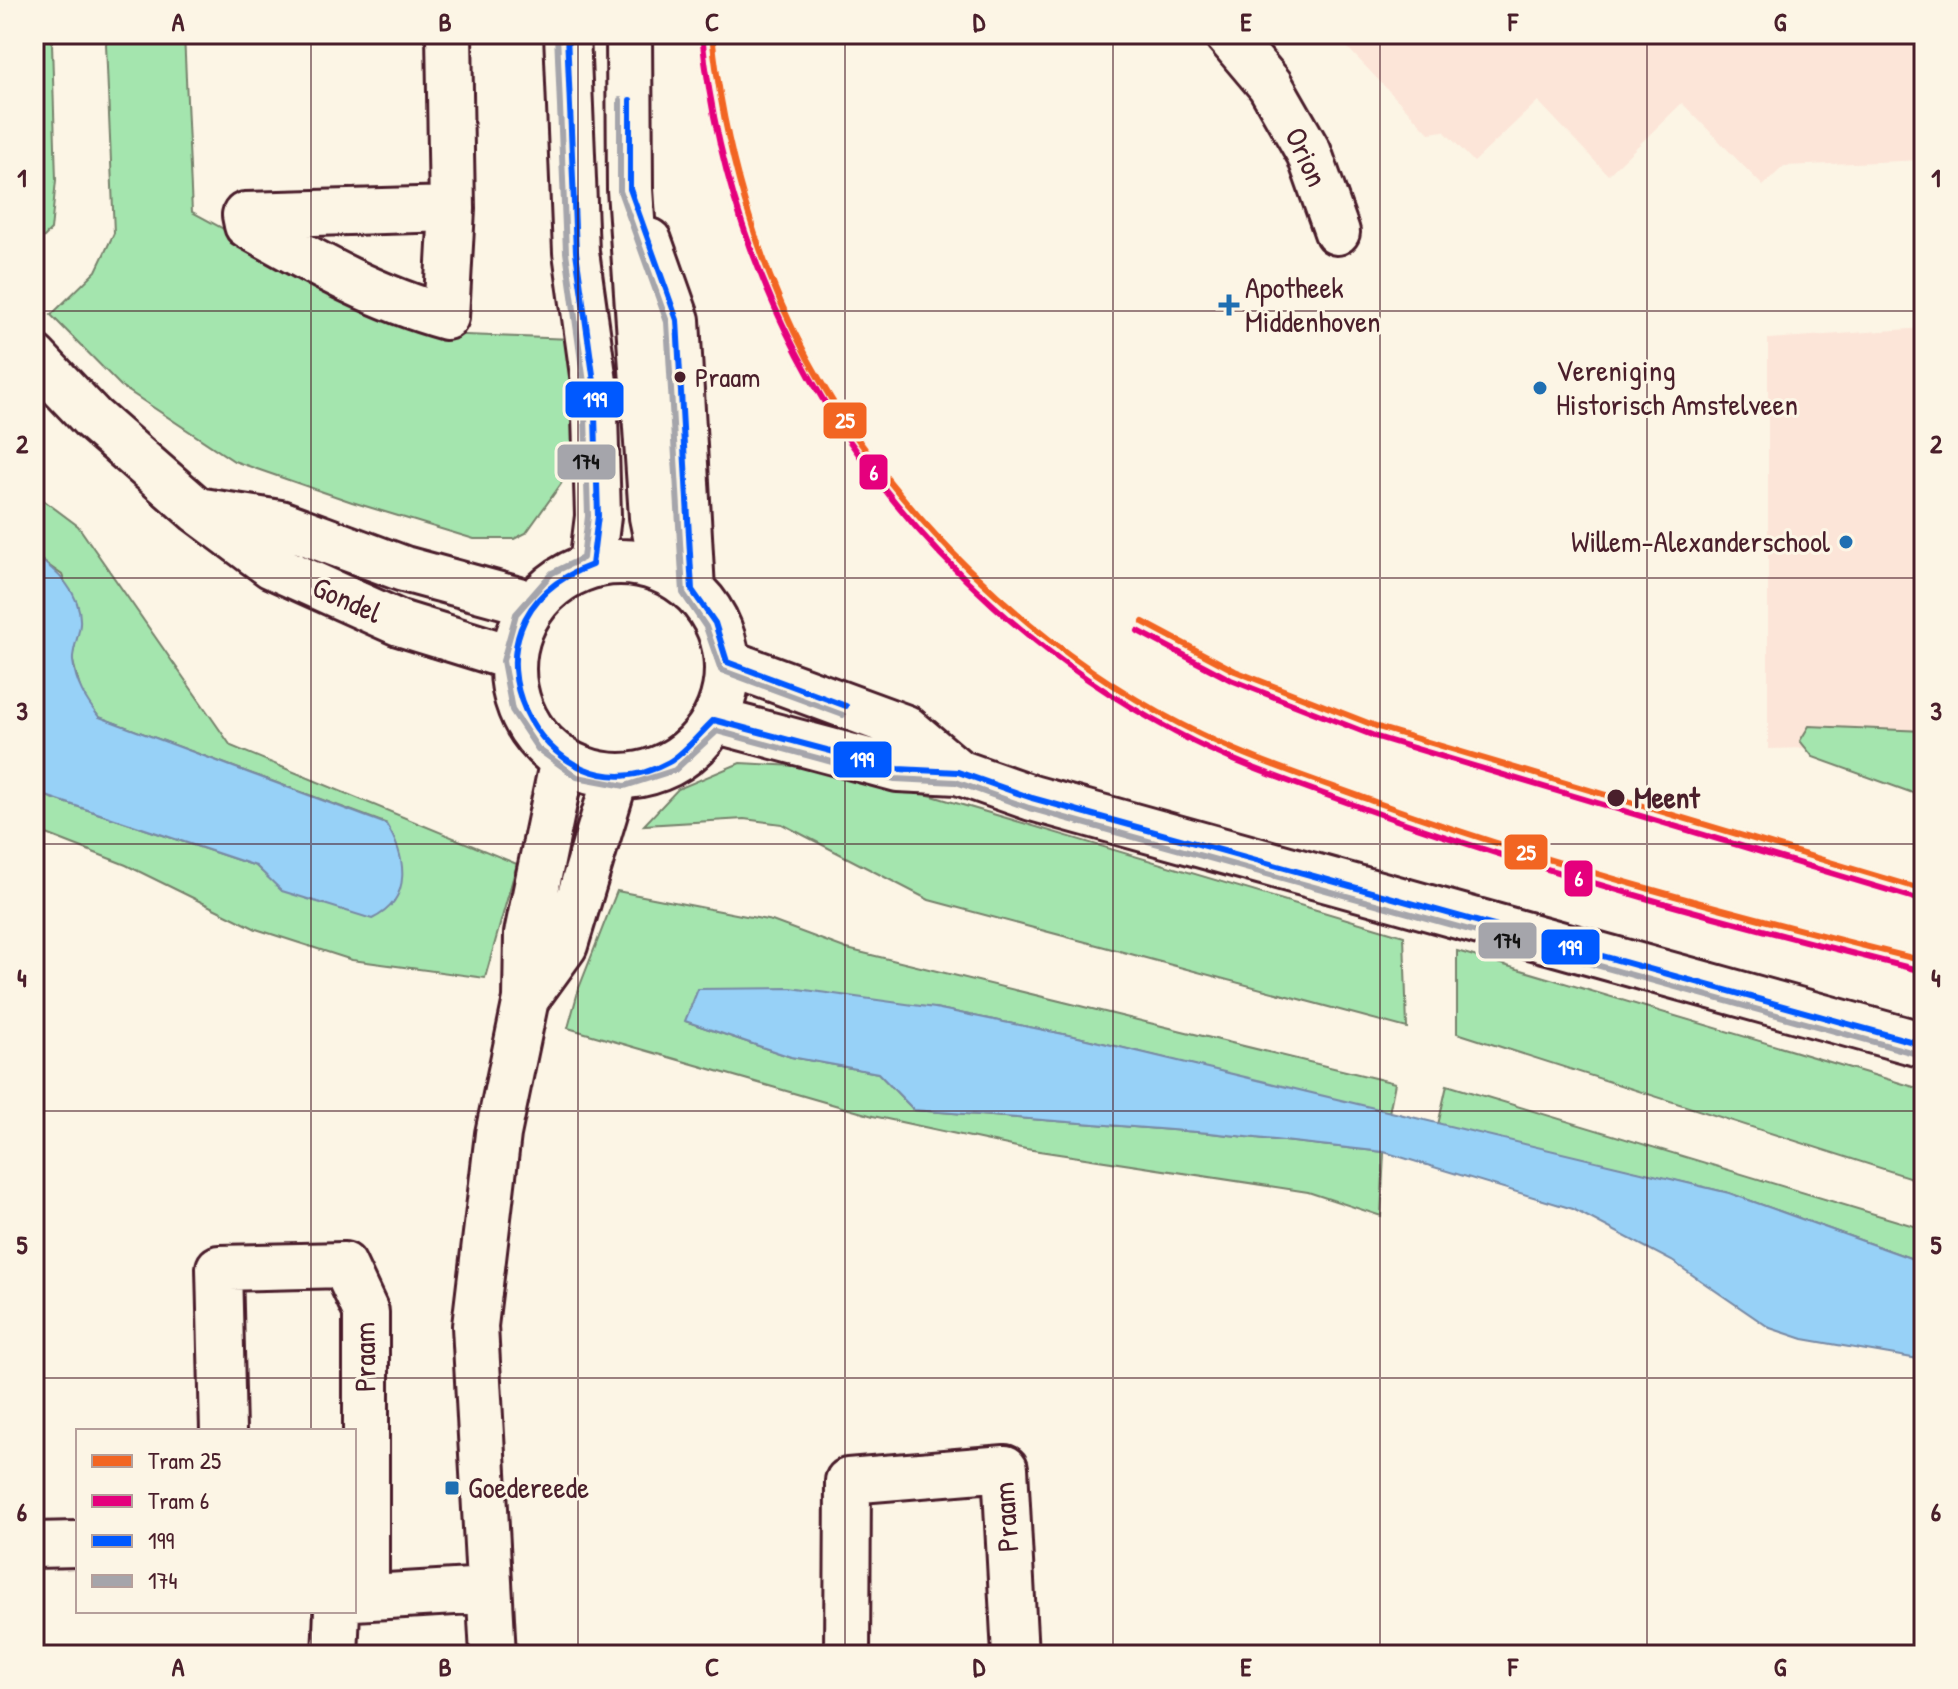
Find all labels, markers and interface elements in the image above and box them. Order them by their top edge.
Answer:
text: A [172,4,185,39]
text: B [438,4,452,39]
text: C [705,4,719,39]
text: D [973,4,986,39]
text: E [1240,4,1252,39]
text: F [1507,4,1519,39]
text: G [1774,4,1787,39]
street label: Orion [1276,121,1338,192]
text: 1 [17,160,27,195]
text: 1 [1931,160,1941,195]
place label: Apotheek Middenhoven [1245,267,1381,341]
marker: Apotheek Middenhoven [1220,296,1238,314]
place label: Vereniging Historisch Amstelveen [1556,350,1798,424]
place label: Praam [695,358,760,396]
marker: Praam [672,369,688,385]
marker: Vereniging Historisch Amstelveen [1531,379,1549,397]
line badge: 199 [564,380,625,419]
text: 199 [583,384,607,414]
line badge: 25 [822,401,868,440]
text: 25 [835,405,855,435]
text: 2 [16,426,29,461]
text: 2 [1930,426,1943,461]
line badge: 174 [556,443,617,481]
text: 174 [572,446,600,476]
line badge: 6 [858,453,889,491]
text: 6 [870,457,879,487]
place label: Willem-Alexanderschool [1571,521,1830,561]
marker: Willem-Alexanderschool [1837,533,1855,551]
street label: Gondel [307,566,388,632]
text: 3 [16,693,28,728]
text: 3 [1930,693,1942,728]
line badge: 199 [832,740,893,779]
text: 199 [850,744,874,774]
place label: Meent [1634,777,1701,817]
marker: Meent [1605,787,1627,809]
line badge: 25 [1503,833,1549,871]
text: 25 [1516,837,1536,867]
line badge: 6 [1563,859,1594,898]
text: 6 [1575,863,1584,893]
line badge: 174 [1477,921,1538,960]
text: 174 [1493,925,1521,955]
line badge: 199 [1540,928,1601,966]
text: 199 [1558,932,1582,962]
text: 4 [17,960,27,995]
text: 4 [1931,960,1941,995]
text: 5 [17,1227,28,1262]
text: 5 [1931,1227,1942,1262]
street label: Praam [343,1322,385,1392]
legend [76,1429,356,1613]
text: Tram 25 [148,1444,221,1476]
place label: Goedereede [468,1467,589,1507]
marker: Goedereede [443,1479,461,1497]
street label: Praam [983,1481,1027,1553]
text: Tram 6 [148,1484,209,1516]
text: 6 [17,1494,28,1529]
text: 6 [1931,1494,1942,1529]
text: 199 [148,1524,175,1556]
text: 174 [148,1564,178,1596]
text: A [172,1649,185,1684]
text: B [438,1649,452,1684]
text: C [705,1649,719,1684]
text: D [973,1649,986,1684]
text: E [1240,1649,1252,1684]
text: F [1507,1649,1519,1684]
text: G [1774,1649,1787,1684]

